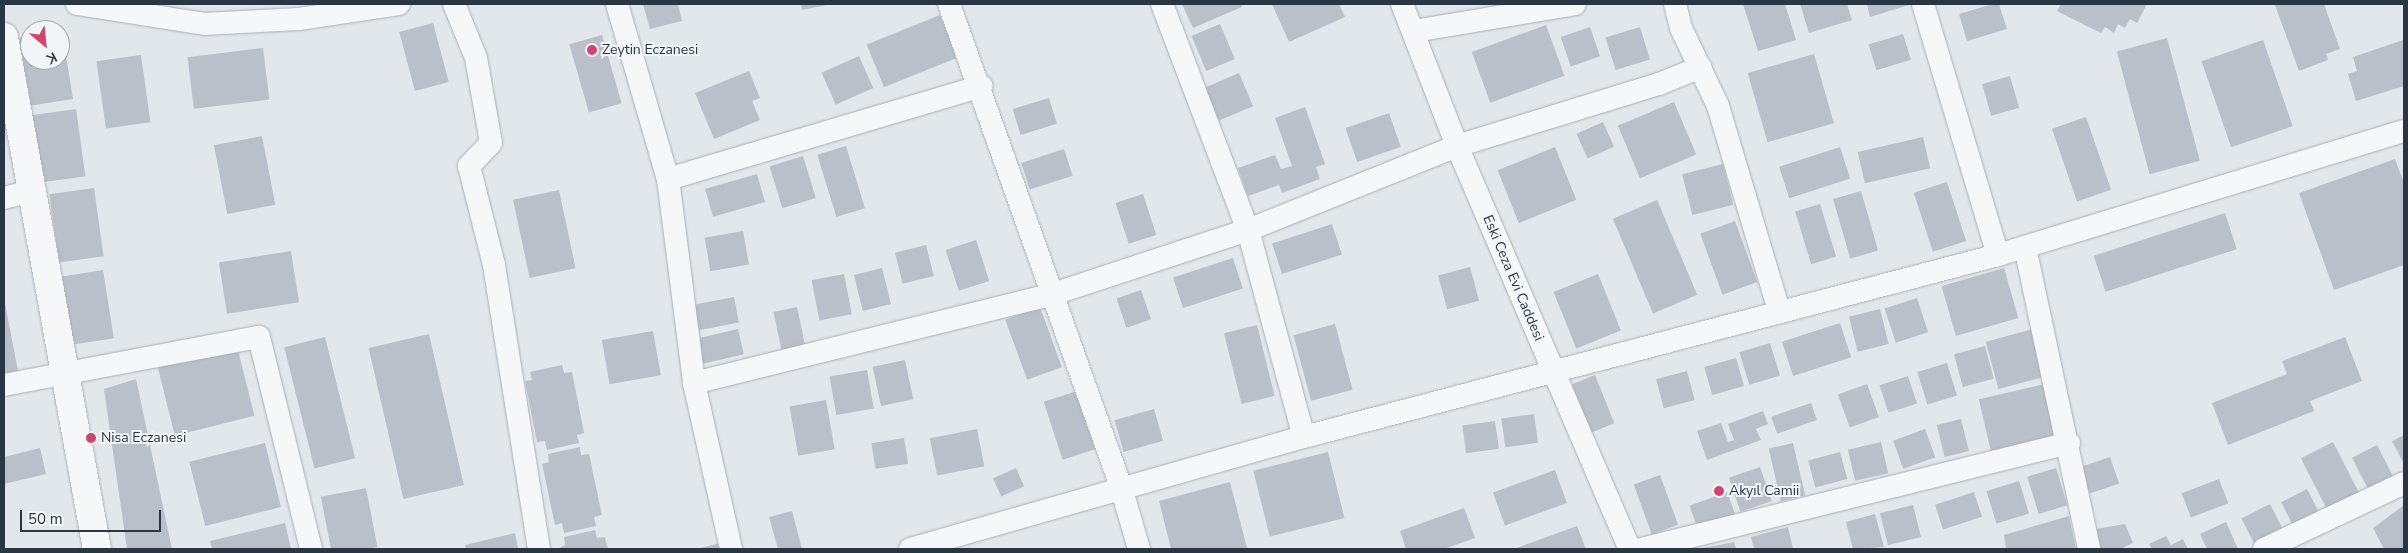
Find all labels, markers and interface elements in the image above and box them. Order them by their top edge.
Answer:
north arrow [20,20,70,70]
place label: Zeytin Eczanesi [602,42,698,58]
marker: Zeytin Eczanesi [586,44,598,56]
text: K [43,47,60,68]
street label: Eski Ceza Evi Caddesi [1479,213,1547,343]
place label: Nisa Eczanesi [101,430,186,446]
marker: Nisa Eczanesi [85,432,97,444]
place label: Akyıl Camii [1729,483,1799,499]
marker: Akyıl Camii [1713,485,1725,497]
scale bar [22,500,164,532]
text: 50 m [28,509,63,529]

